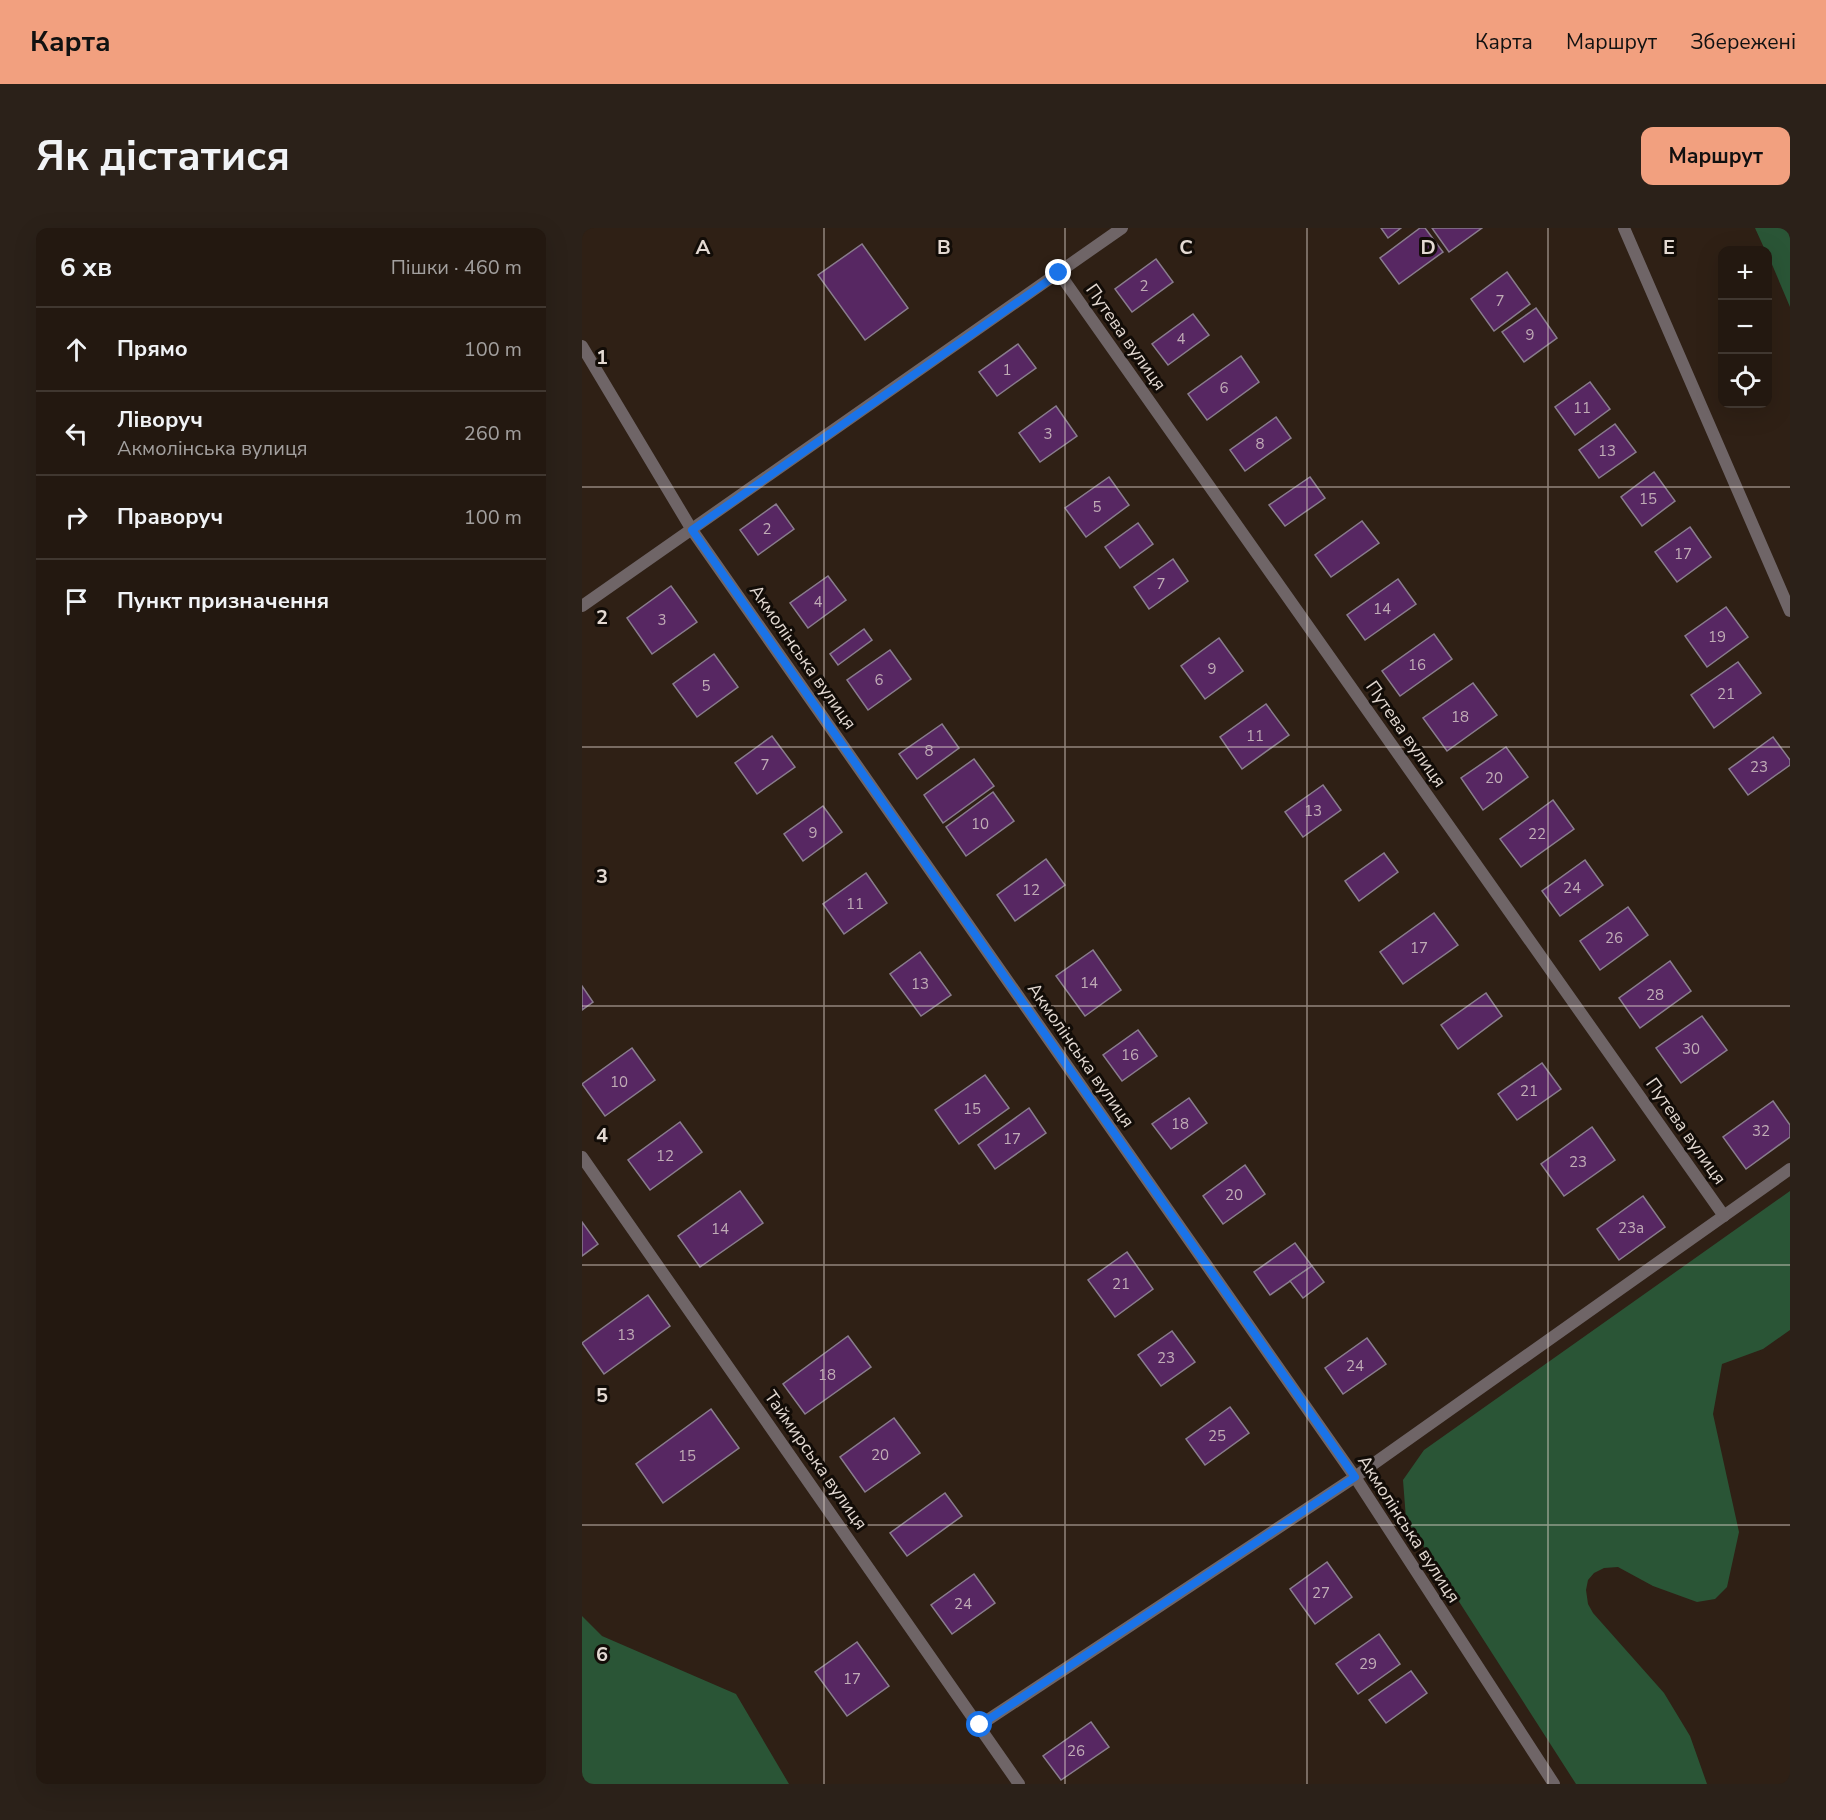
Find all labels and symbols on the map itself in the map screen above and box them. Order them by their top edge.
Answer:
text: A [696,234,711,261]
text: B [937,234,951,261]
text: C [1179,234,1193,261]
text: D [1420,234,1436,261]
text: E [1663,234,1675,261]
route end [1045,259,1071,285]
house number: 2 [1139,276,1149,296]
street label: Путева вулиця [1080,279,1172,395]
house number: 7 [1495,291,1505,311]
house number: 9 [1525,325,1535,345]
house number: 4 [1176,329,1186,349]
text: 1 [596,344,608,371]
house number: 1 [1002,360,1012,380]
house number: 6 [1219,378,1229,398]
house number: 11 [1573,398,1591,418]
house number: 3 [1043,424,1053,444]
house number: 8 [1255,434,1265,454]
house number: 13 [1598,441,1616,461]
house number: 15 [1639,489,1657,509]
house number: 5 [1092,497,1102,517]
house number: 2 [762,519,772,539]
house number: 17 [1674,544,1692,564]
house number: 7 [1156,574,1166,594]
street label: Акмолiнська вулиця [744,580,862,734]
house number: 4 [813,592,823,612]
house number: 14 [1373,599,1391,619]
text: 2 [596,604,608,631]
house number: 3 [657,610,667,630]
house number: 19 [1708,627,1726,647]
house number: 16 [1408,655,1426,675]
house number: 9 [1207,659,1217,679]
house number: 6 [874,670,884,690]
house number: 5 [701,676,711,696]
street label: Путева вулиця [1360,676,1452,792]
house number: 21 [1717,684,1735,704]
house number: 18 [1451,707,1469,727]
house number: 11 [1246,726,1264,746]
house number: 8 [924,741,934,761]
house number: 7 [760,755,770,775]
house number: 23 [1750,757,1768,777]
house number: 20 [1485,768,1503,788]
house number: 13 [1304,801,1322,821]
house number: 10 [971,814,989,834]
house number: 9 [808,823,818,843]
house number: 22 [1528,824,1546,844]
text: 3 [596,863,608,890]
house number: 24 [1563,878,1581,898]
house number: 12 [1022,880,1040,900]
house number: 11 [846,894,864,914]
house number: 26 [1605,928,1623,948]
house number: 17 [1410,938,1428,958]
house number: 14 [1080,973,1098,993]
house number: 13 [911,974,929,994]
street label: Акмолiнська вулиця [1022,978,1140,1132]
house number: 28 [1646,985,1664,1005]
house number: 30 [1682,1039,1700,1059]
house number: 16 [1121,1045,1139,1065]
house number: 10 [610,1072,628,1092]
street label: Путева вулиця [1640,1073,1732,1189]
house number: 21 [1520,1081,1538,1101]
house number: 15 [963,1099,981,1119]
house number: 18 [1171,1114,1189,1134]
house number: 32 [1752,1121,1770,1141]
text: 4 [596,1122,608,1149]
house number: 17 [1003,1129,1021,1149]
house number: 12 [656,1146,674,1166]
house number: 23 [1569,1152,1587,1172]
house number: 20 [1225,1185,1243,1205]
house number: 23а [1618,1218,1644,1238]
house number: 14 [711,1219,729,1239]
house number: 21 [1112,1274,1130,1294]
house number: 13 [617,1325,635,1345]
house number: 23 [1157,1348,1175,1368]
house number: 24 [1346,1356,1364,1376]
house number: 18 [818,1365,836,1385]
text: 5 [596,1382,608,1409]
street label: Таймирська вулиця [759,1386,873,1534]
house number: 25 [1208,1426,1226,1446]
house number: 20 [871,1445,889,1465]
house number: 15 [678,1446,696,1466]
street label: Акмолiнська вулиця [1352,1451,1466,1607]
house number: 27 [1312,1583,1330,1603]
house number: 24 [954,1594,972,1614]
text: 6 [596,1641,608,1668]
house number: 29 [1359,1654,1377,1674]
house number: 17 [843,1669,861,1689]
route start [966,1711,992,1737]
house number: 26 [1067,1741,1085,1761]

